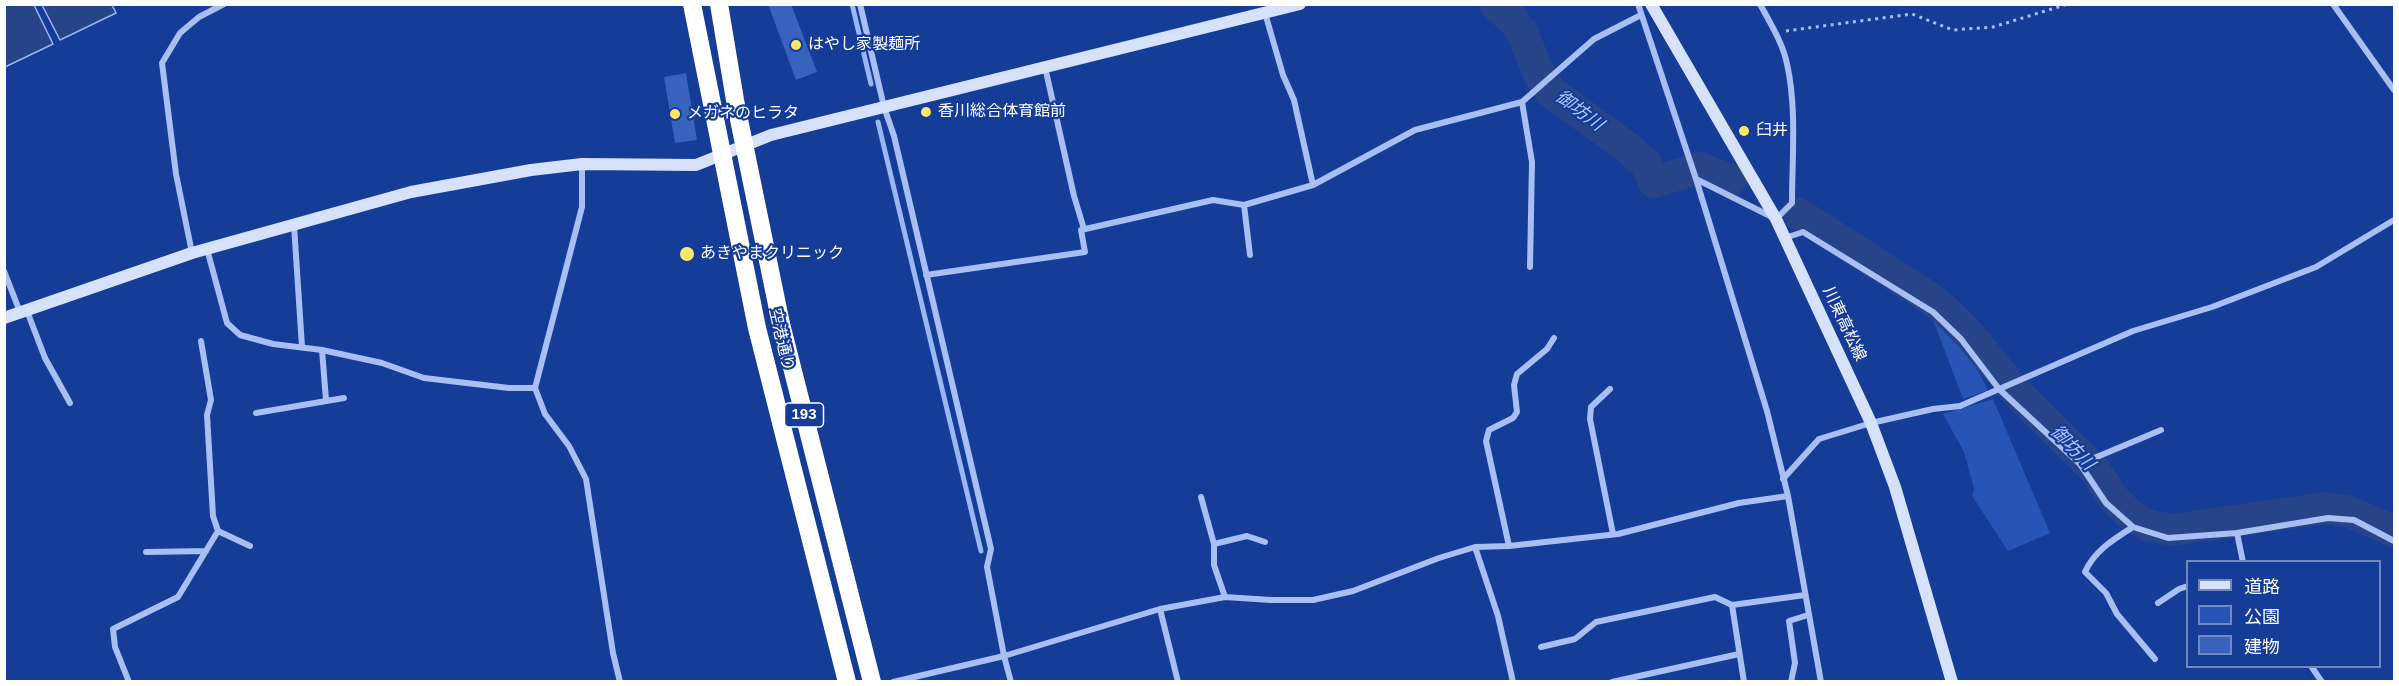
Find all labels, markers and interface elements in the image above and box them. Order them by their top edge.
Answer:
place label: はやし家製麺所 [808,35,920,55]
marker: はやし家製麺所 [789,38,803,52]
water label: 御坊川 [1551,86,1607,136]
place label: 香川総合体育館前 [938,102,1066,122]
place label: メガネのヒラタ [687,104,799,124]
marker: 香川総合体育館前 [919,105,933,119]
marker: メガネのヒラタ [668,107,682,121]
place label: 臼井 [1756,121,1788,141]
marker: 臼井 [1737,124,1751,138]
place label: あきやまクリニック [700,244,844,264]
marker: あきやまクリニック [678,245,696,263]
street label: 川東高松線 [1818,284,1870,364]
street label: 空港通り [764,307,798,373]
road number: 193 [784,403,824,427]
water label: 御坊川 [2045,421,2099,475]
legend [2186,560,2381,668]
text: 道路 [2244,577,2280,597]
text: 公園 [2244,607,2280,627]
text: 建物 [2244,637,2280,657]

